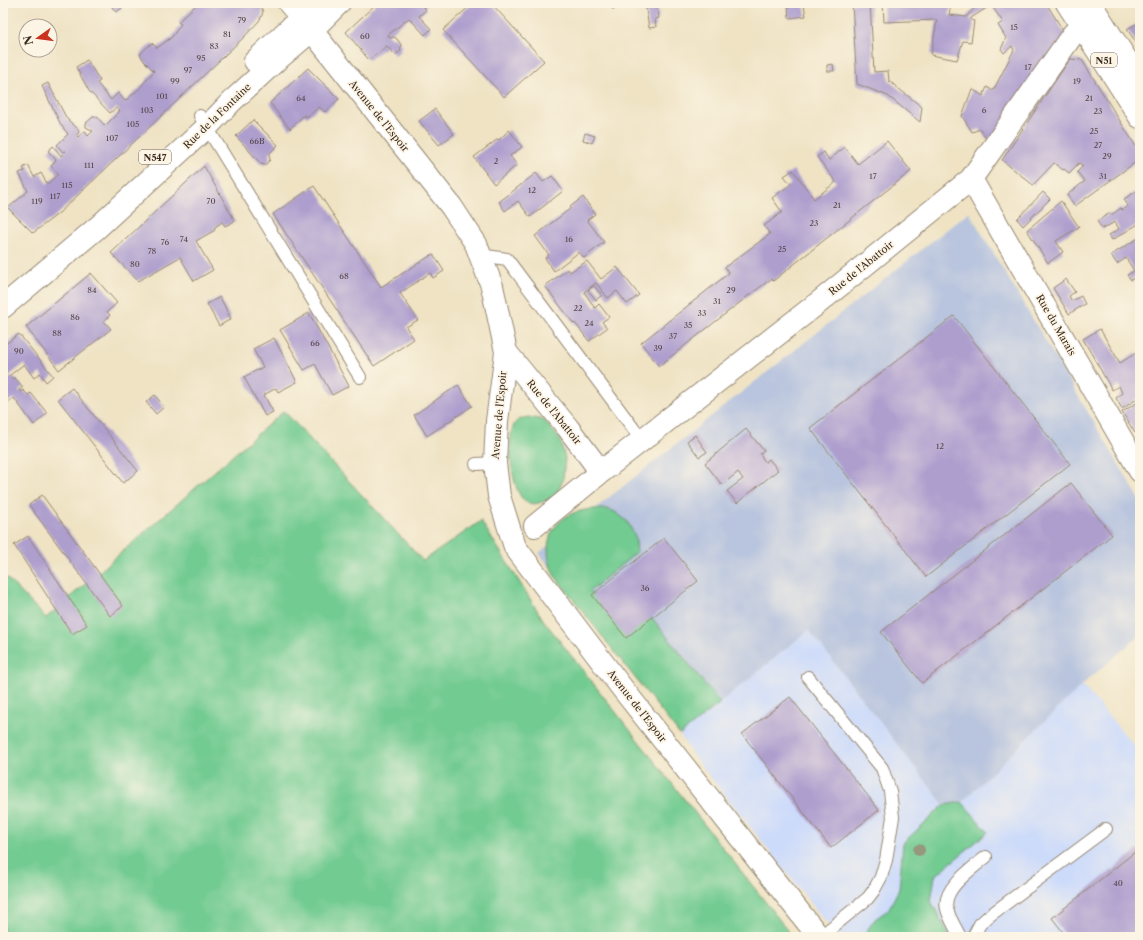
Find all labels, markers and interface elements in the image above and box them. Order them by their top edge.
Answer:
house number: 79 [238,15,247,25]
north arrow [18,18,58,58]
house number: 15 [1010,22,1018,32]
house number: 81 [223,29,232,39]
house number: 60 [360,31,370,41]
text: N [20,34,36,47]
house number: 83 [209,41,219,51]
house number: 95 [196,53,206,63]
road number: N51 [1091,53,1117,67]
house number: 17 [1024,62,1032,72]
house number: 97 [184,65,192,75]
house number: 99 [170,76,180,86]
house number: 19 [1073,76,1081,86]
street label: Avenue de l'Espoir [345,77,412,155]
street label: Rue de la Fontaine [180,80,254,152]
house number: 101 [156,91,169,101]
house number: 64 [296,93,306,103]
house number: 21 [1085,93,1094,103]
house number: 103 [141,105,153,115]
house number: 6 [982,105,987,115]
house number: 23 [1093,106,1103,116]
house number: 105 [127,119,139,129]
house number: 25 [1090,126,1098,136]
house number: 107 [106,133,118,143]
house number: 66B [250,136,265,146]
house number: 27 [1094,140,1102,150]
road number: N547 [139,150,171,164]
house number: 29 [1102,151,1112,161]
house number: 2 [494,156,499,166]
house number: 111 [84,160,95,170]
house number: 17 [869,171,877,181]
house number: 31 [1099,171,1108,181]
house number: 115 [61,180,73,190]
house number: 12 [528,185,536,195]
house number: 117 [50,191,60,201]
house number: 119 [31,196,43,206]
house number: 70 [206,196,216,206]
house number: 21 [833,200,842,210]
house number: 23 [809,218,819,228]
house number: 74 [180,234,189,244]
house number: 16 [565,234,573,244]
house number: 76 [161,237,170,247]
street label: Rue de l'Abattoir [826,237,897,298]
house number: 25 [778,244,786,254]
house number: 78 [148,246,157,256]
house number: 80 [130,259,140,269]
house number: 68 [339,271,349,281]
house number: 84 [87,285,97,295]
house number: 29 [726,285,736,295]
street label: Rue du Marais [1033,292,1079,358]
house number: 31 [713,296,722,306]
house number: 22 [573,303,583,313]
house number: 33 [698,308,706,318]
house number: 86 [70,312,80,322]
house number: 24 [584,318,594,328]
house number: 35 [684,320,692,330]
house number: 88 [52,328,62,338]
house number: 37 [669,331,677,341]
house number: 66 [310,338,320,348]
house number: 39 [653,343,663,353]
house number: 90 [14,346,24,356]
street label: Avenue de l'Espoir [489,370,509,461]
street label: Rue de l'Abattoir [524,377,585,448]
house number: 12 [936,441,944,451]
house number: 36 [640,583,650,593]
street label: Avenue de l'Espoir [604,666,670,745]
house number: 40 [1113,878,1123,888]

